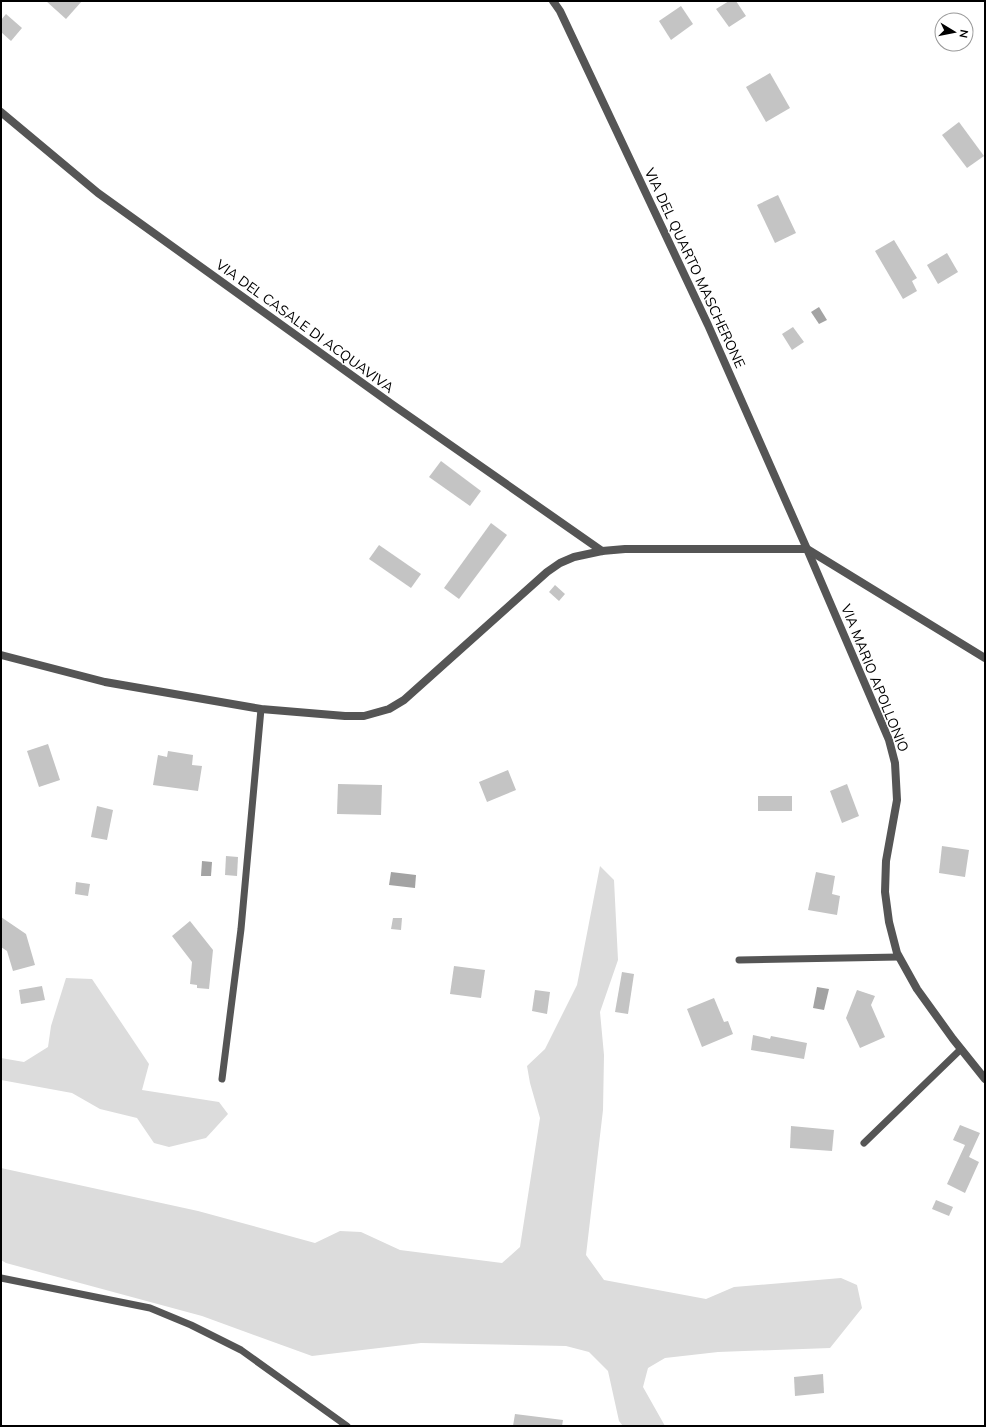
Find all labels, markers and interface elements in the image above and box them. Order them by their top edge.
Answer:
north arrow [934,12,974,52]
text: N [956,28,971,39]
street label: VIA DEL QUARTO MASCHERONE [641,165,749,371]
street label: VIA DEL CASALE DI ACQUAVIVA [212,255,398,397]
street label: VIA MARIO APOLLONIO [837,601,913,755]

